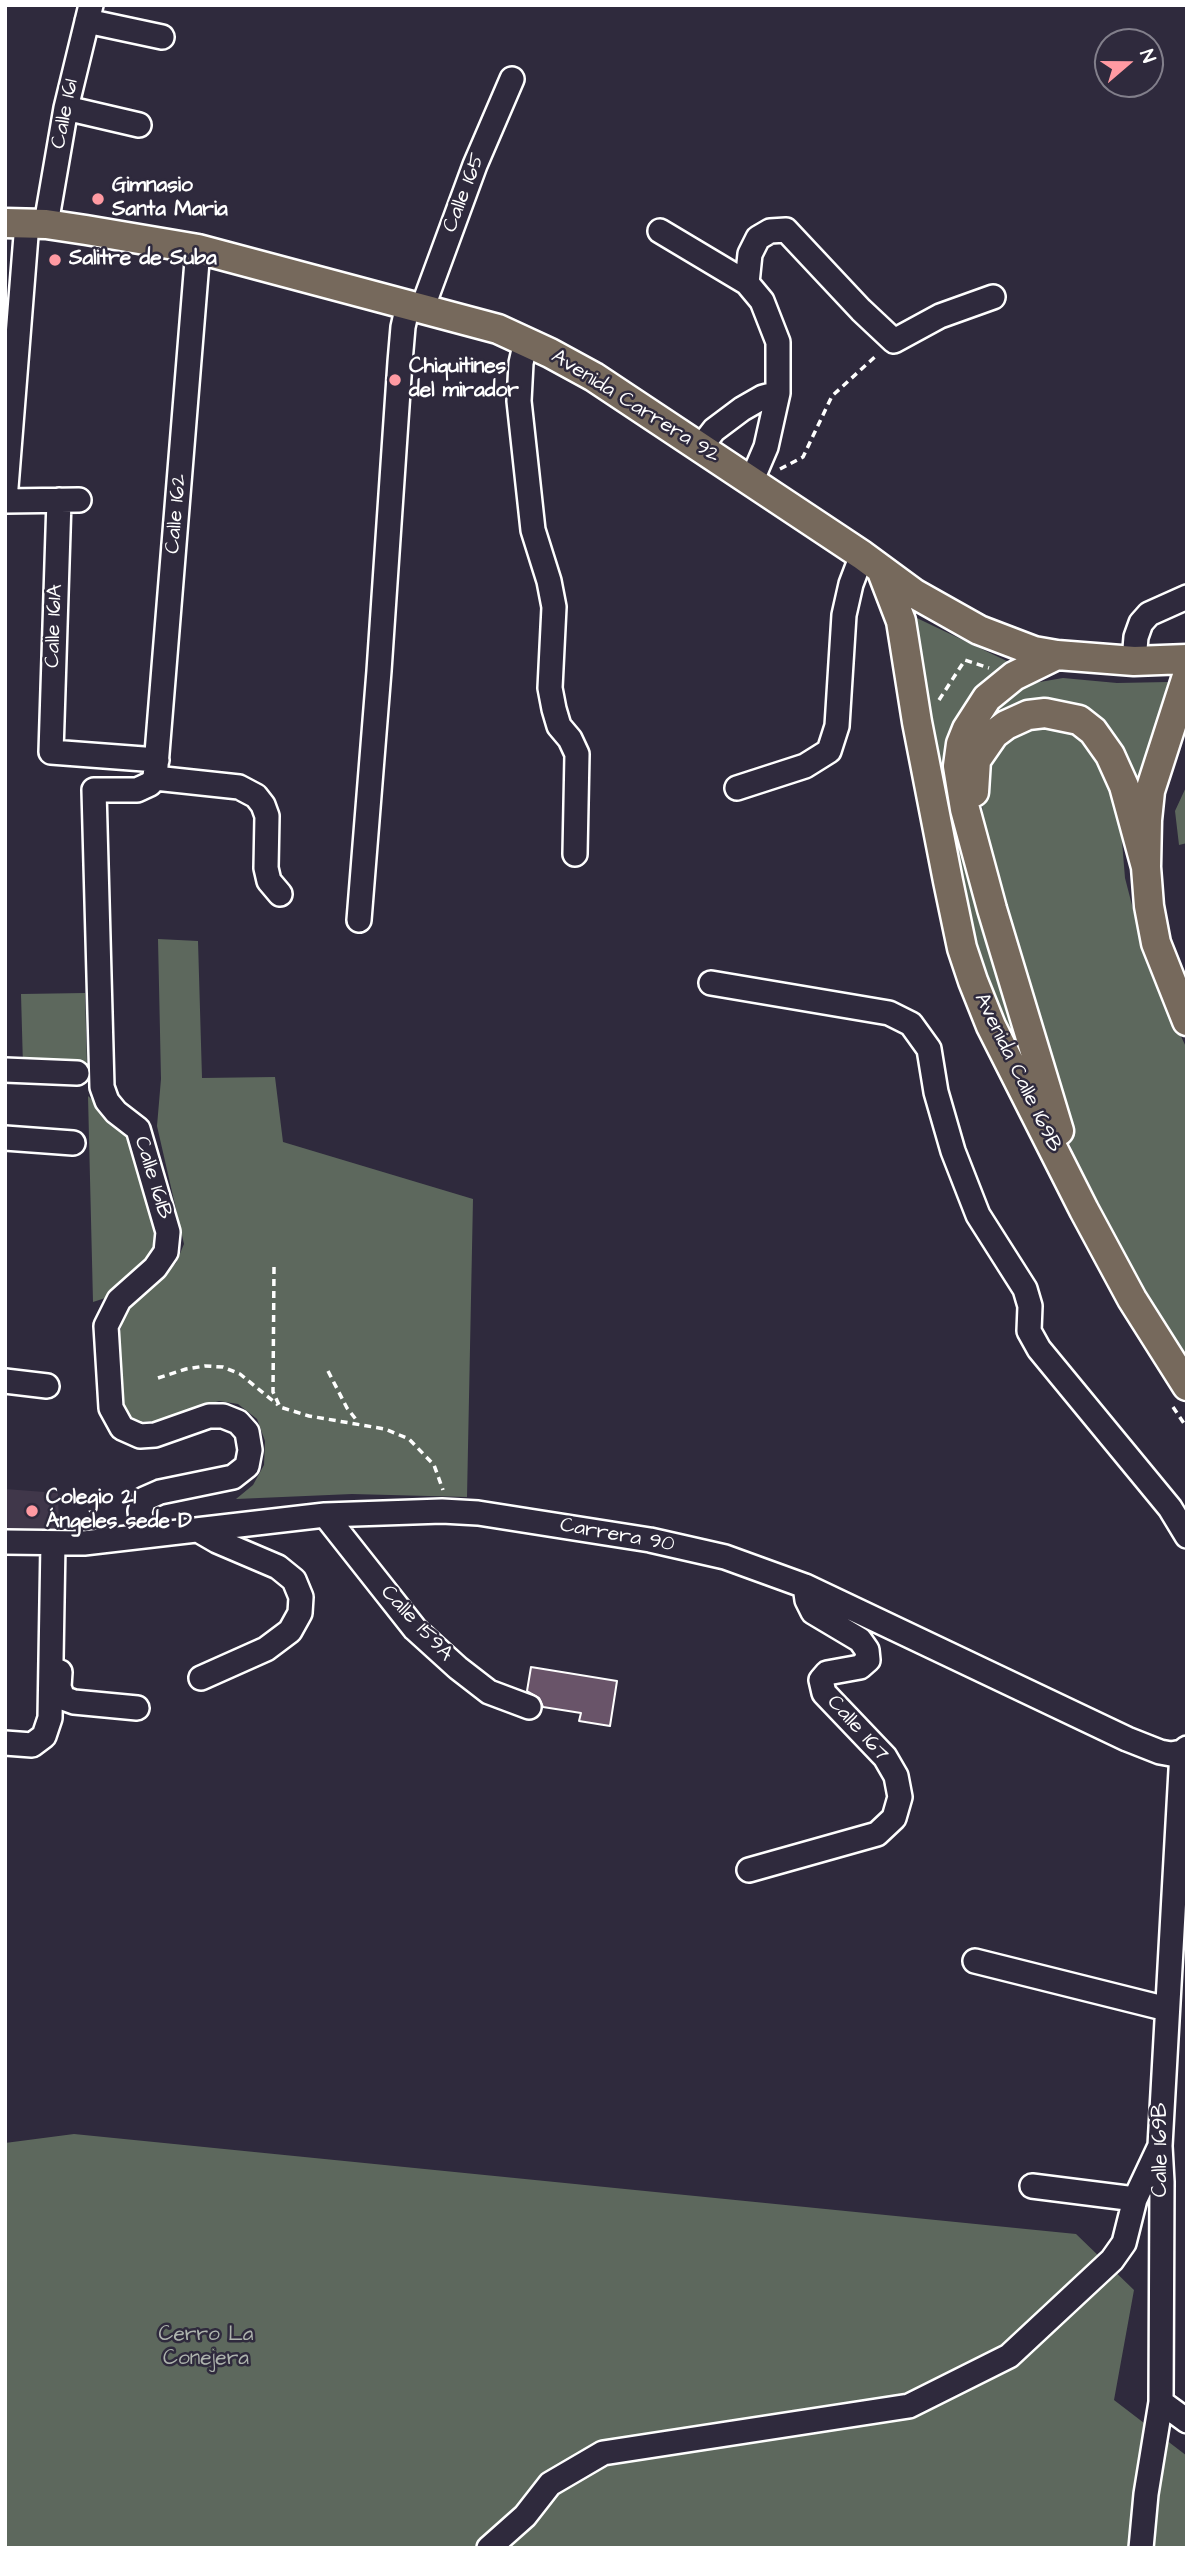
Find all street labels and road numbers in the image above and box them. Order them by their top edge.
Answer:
street label: Calle 161 [47,77,85,151]
street label: Calle 165 [438,150,492,236]
street label: Avenida Carrera 92 [546,345,724,469]
street label: Calle 162 [161,473,193,555]
street label: Calle 161A [41,584,69,668]
street label: Avenida Calle 169B [968,989,1066,1157]
street label: Calle 161B [127,1133,177,1223]
street label: Carrera 90 [558,1514,676,1558]
street label: Calle 159A [374,1581,458,1667]
street label: Calle 167 [821,1691,893,1767]
street label: Calle 169B [1149,2103,1175,2197]

